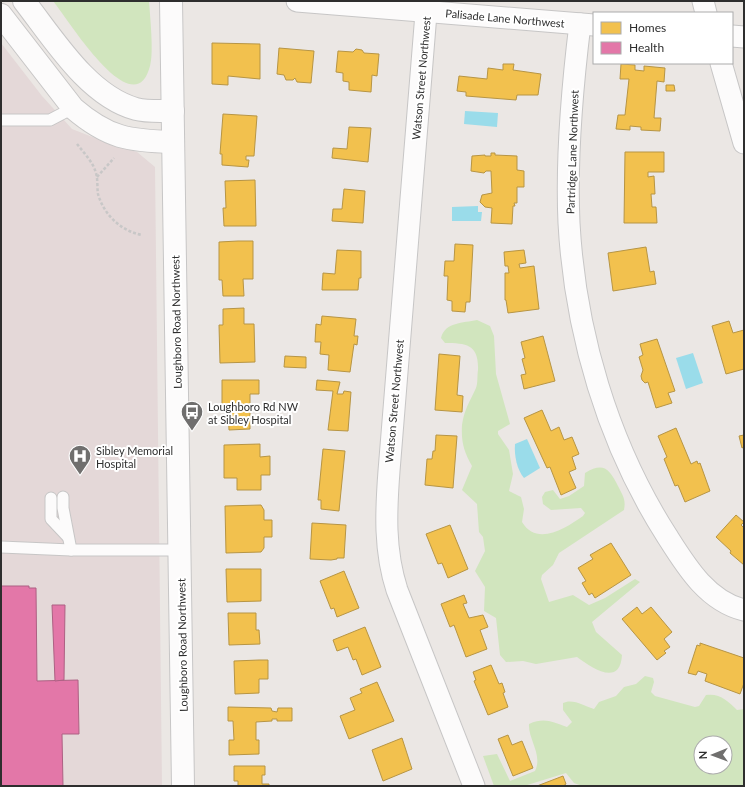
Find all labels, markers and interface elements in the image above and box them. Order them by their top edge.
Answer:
street label: Palisade Lane Northwest [445,6,565,30]
legend [593,12,733,64]
street label: Watson Street Northwest [409,16,433,140]
text: Homes [629,20,666,35]
text: Health [629,40,664,55]
street label: Partridge Lane Northwest [563,90,581,214]
street label: Loughboro Road Northwest [168,255,184,389]
street label: Watson Street Northwest [382,339,406,463]
bus stop icon: Loughboro Rd NW at Sibley Hospital [179,399,205,432]
place label: Loughboro Rd NW at Sibley Hospital [208,400,299,426]
hospital icon: Sibley Memorial Hospital [67,443,93,476]
place label: Sibley Memorial Hospital [96,444,173,470]
street label: Loughboro Road Northwest [174,578,190,712]
north arrow [693,735,733,775]
text: N [696,751,709,760]

